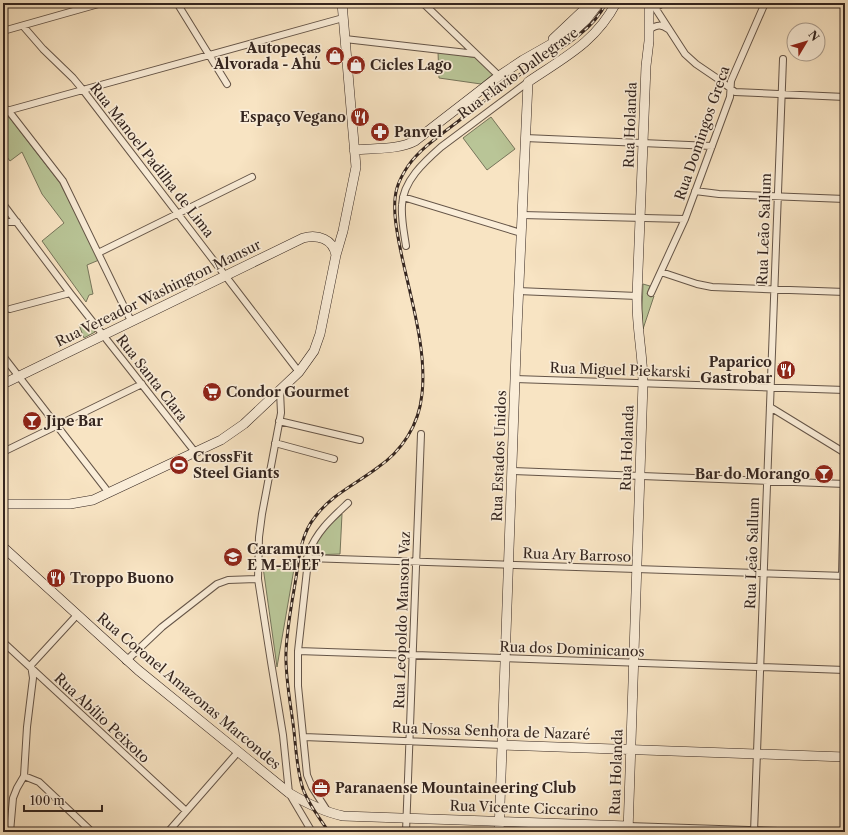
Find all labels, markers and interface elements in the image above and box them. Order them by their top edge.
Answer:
north arrow [786,22,826,62]
street label: Rua Flávio Dallegrave [454,23,582,123]
text: N [805,28,823,44]
place label: Autopeças Alvorada - Ahú [213,39,321,73]
shop icon: Autopeças Alvorada - Ahú [324,45,346,67]
shop icon: Cicles Lago [345,54,367,76]
place label: Cicles Lago [370,56,452,74]
street label: Rua Domingos Greca [671,63,734,203]
street label: Rua Manoel Padilha de Lima [86,79,218,241]
street label: Rua Holanda [619,81,641,168]
restaurant icon: Espaço Vegano [349,106,371,128]
place label: Espaço Vegano [240,108,346,126]
pharmacy icon: Panvel [369,121,391,143]
place label: Panvel [394,123,442,141]
street label: Rua Leão Sallum [753,173,775,285]
street label: Rua Vereador Washington Mansur [52,235,264,351]
street label: Rua Santa Clara [112,331,192,426]
place label: Paparico Gastrobar [700,353,772,387]
street label: Rua Miguel Piekarski [549,359,691,381]
restaurant icon: Paparico Gastrobar [775,359,797,381]
supermarket icon: Condor Gourmet [201,381,223,403]
place label: Condor Gourmet [226,383,349,401]
street label: Rua Estados Unidos [488,390,510,522]
street label: Rua Holanda [616,404,638,491]
bar icon: Jipe Bar [21,410,43,432]
place label: Jipe Bar [43,412,103,430]
place label: CrossFit Steel Giants [193,448,279,482]
sports icon: CrossFit Steel Giants [168,454,190,476]
bar icon: Bar do Morango [813,463,835,485]
place label: Bar do Morango [695,465,810,483]
street label: Rua Leão Sallum [741,497,763,609]
street label: Rua Leopoldo Manson Vaz [390,531,414,709]
place label: Caramuru, E M-EI EF [247,540,324,574]
street label: Rua Ary Barroso [522,544,632,566]
school or university icon: Caramuru, E M-EI EF [222,546,244,568]
restaurant icon: Troppo Buono [45,567,67,589]
place label: Troppo Buono [70,569,174,587]
street label: Rua Coronel Amazonas Marcondes [93,609,285,773]
street label: Rua dos Dominicanos [499,637,645,661]
street label: Rua Abílio Peixoto [51,669,153,767]
street label: Rua Nossa Senhora de Nazaré [391,719,591,743]
street label: Rua Holanda [605,728,627,815]
office icon: Paranaense Mountaineering Club [310,777,332,799]
place label: Paranaense Mountaineering Club [335,779,576,797]
scale bar [24,787,102,813]
text: 100 m [30,793,65,808]
street label: Rua Vicente Ciccarino [449,796,599,820]

